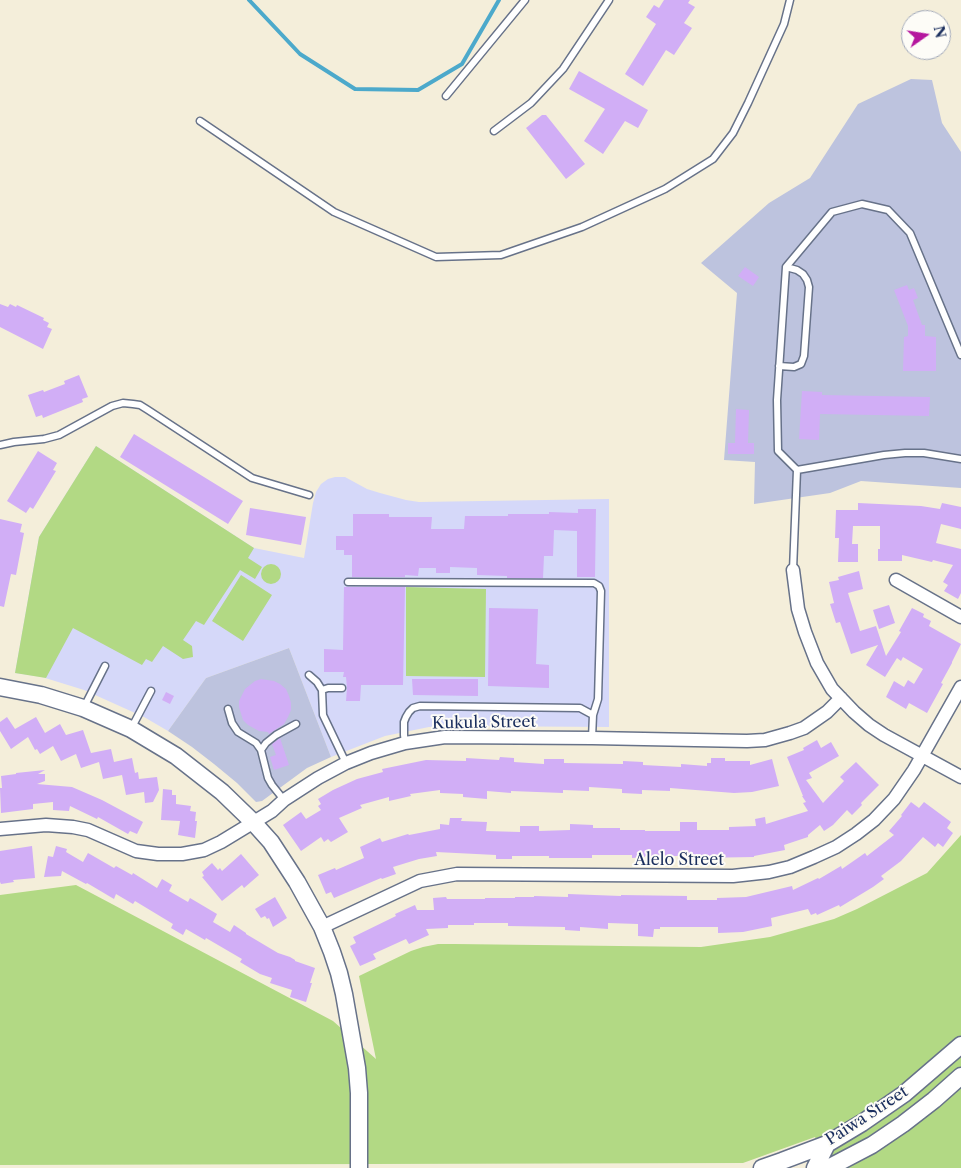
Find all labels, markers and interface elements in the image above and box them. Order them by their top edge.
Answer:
north arrow [901,10,951,60]
text: N [930,24,950,40]
street label: Kukula Street [432,712,536,734]
street label: Alelo Street [634,850,724,870]
street label: Paiwa Street [822,1082,912,1150]

